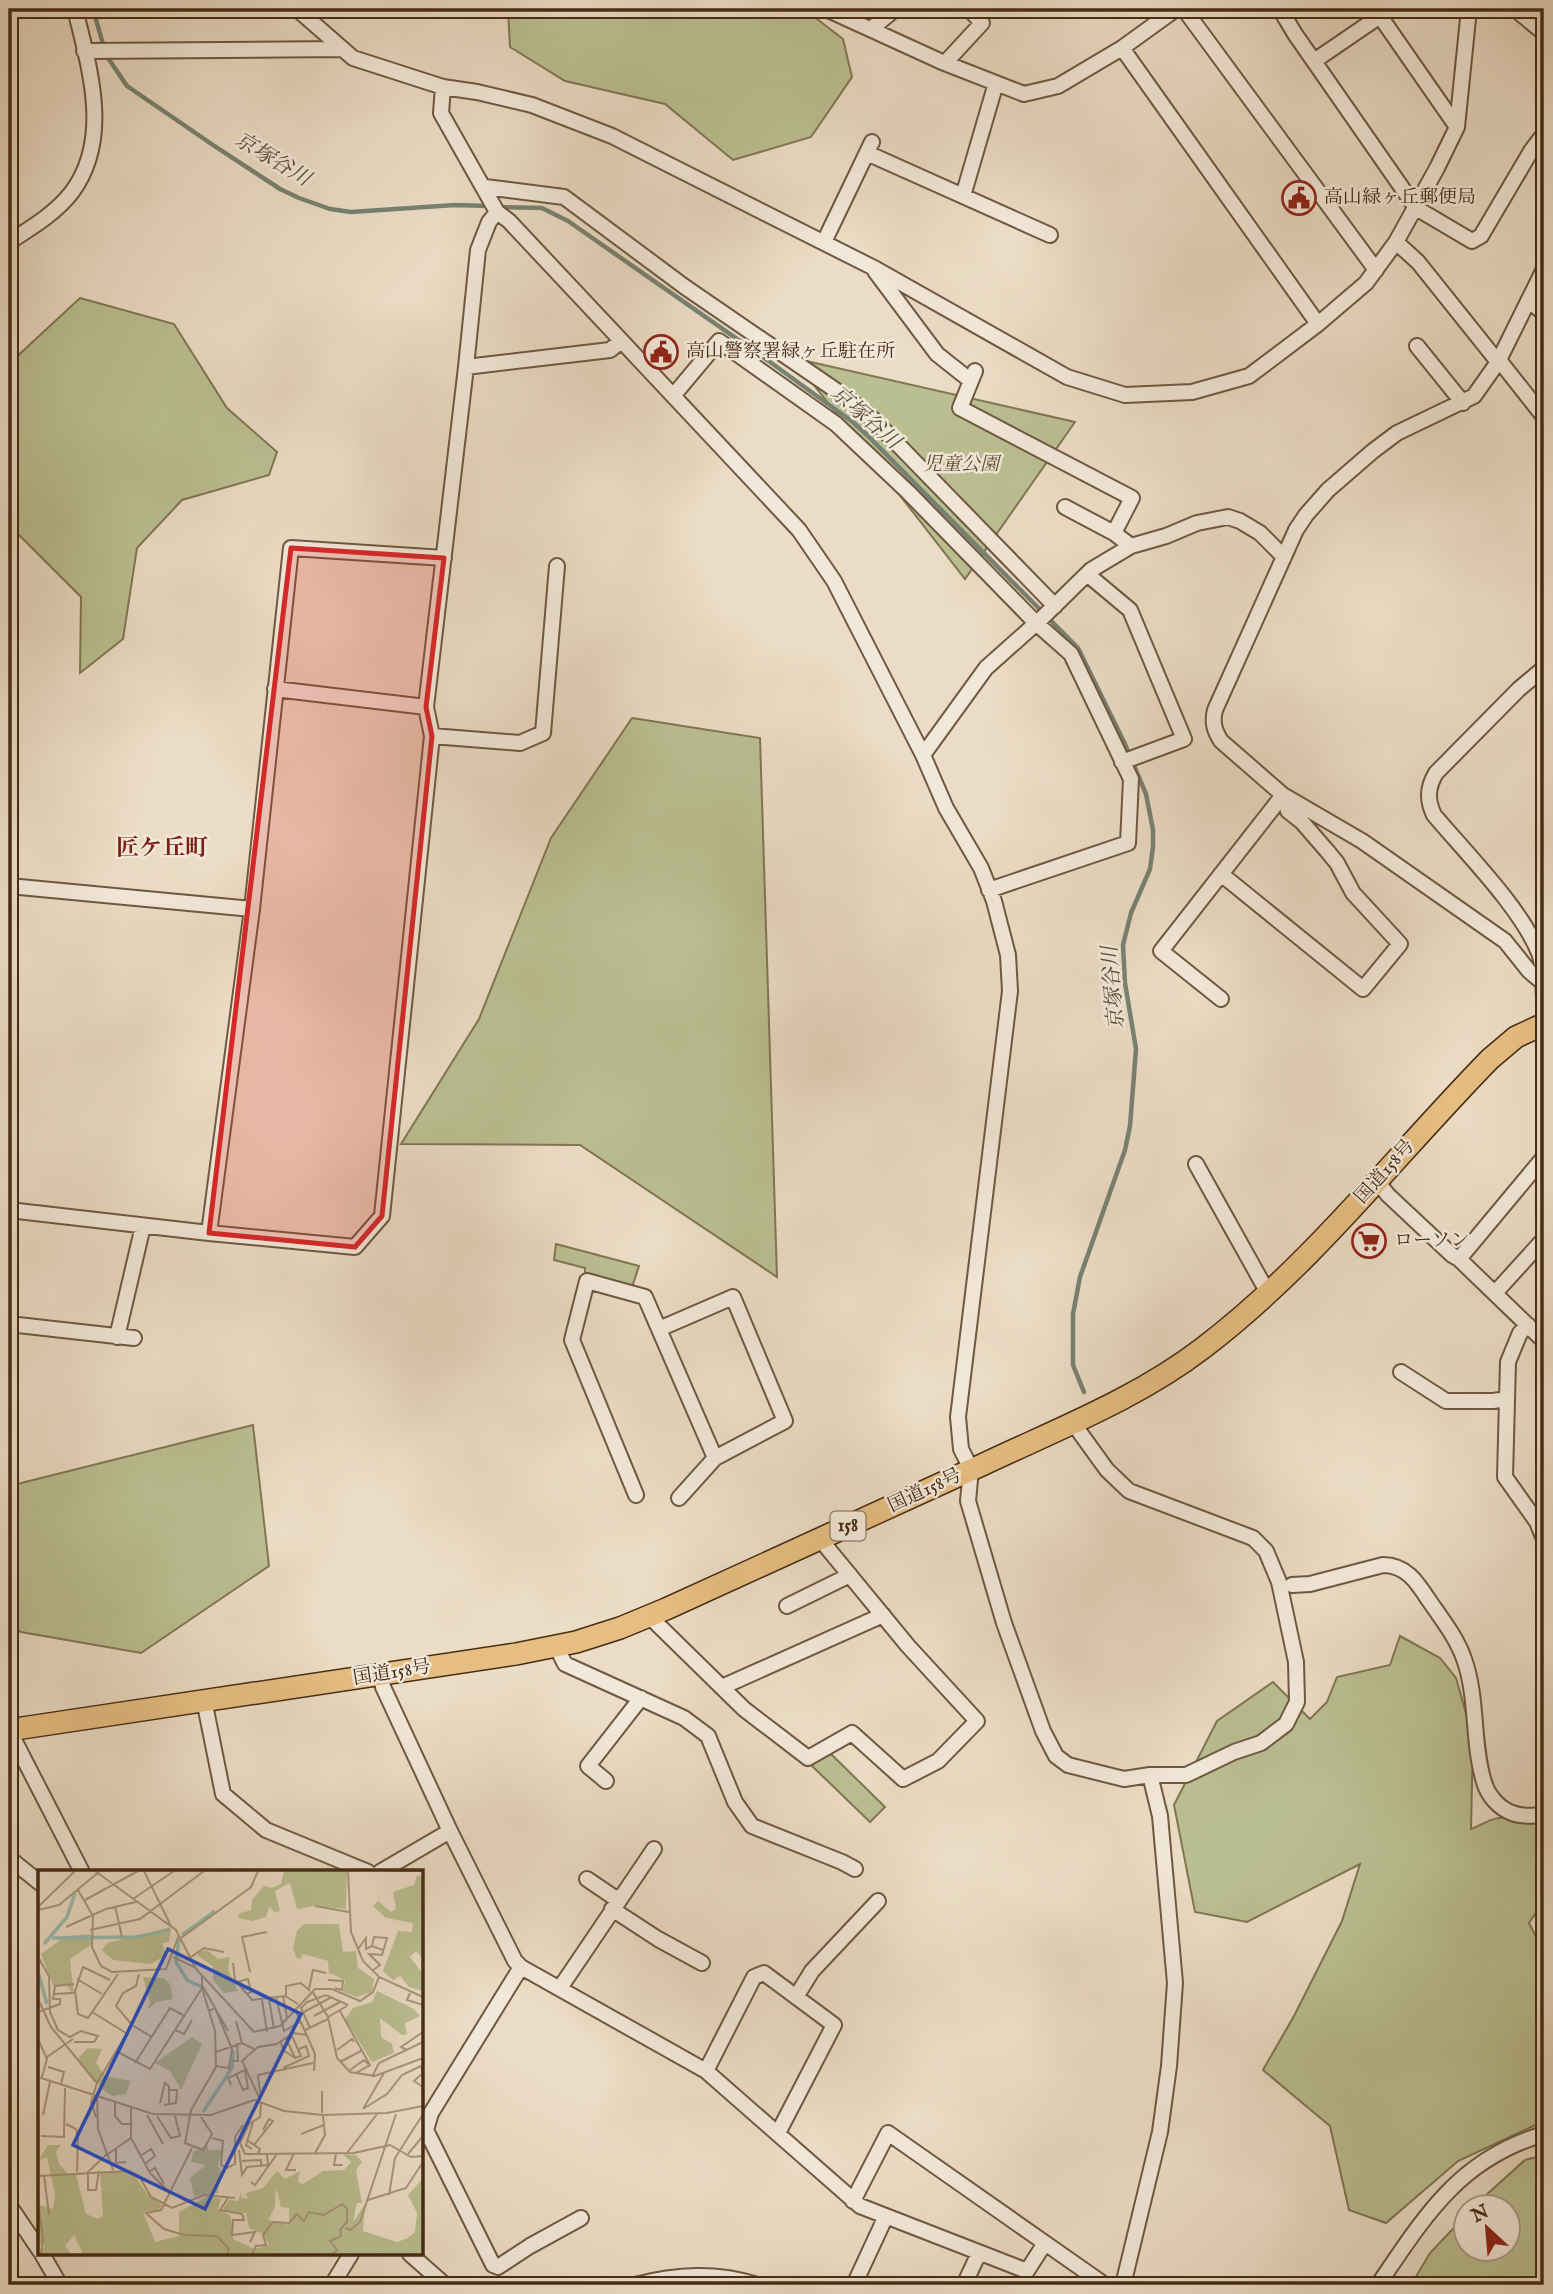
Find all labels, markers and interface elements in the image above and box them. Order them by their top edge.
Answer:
water label: 京塚谷川 [229,127,317,194]
public building icon: 高山緑ヶ丘郵便局 [1280,179,1318,217]
place label: 高山緑ヶ丘郵便局 [1324,186,1476,210]
public building icon: 高山警察署緑ヶ丘駐在所 [642,333,680,371]
place label: 高山警察署緑ヶ丘駐在所 [686,340,895,364]
water label: 京塚谷川 [824,380,907,457]
park label: 児童公園 [923,453,1002,477]
district label: 匠ケ丘町 [116,834,208,863]
water label: 京塚谷川 [1097,943,1131,1031]
street label: 国道158号 [1350,1135,1420,1209]
supermarket icon: ローソン [1350,1222,1388,1260]
place label: ローソン [1394,1229,1469,1253]
street label: 国道158号 [884,1464,966,1518]
road number: 158 [830,1512,866,1540]
street label: 国道158号 [351,1655,433,1691]
inset map [38,1870,424,2256]
north arrow [1452,2192,1522,2262]
text: N [1467,2200,1494,2229]

